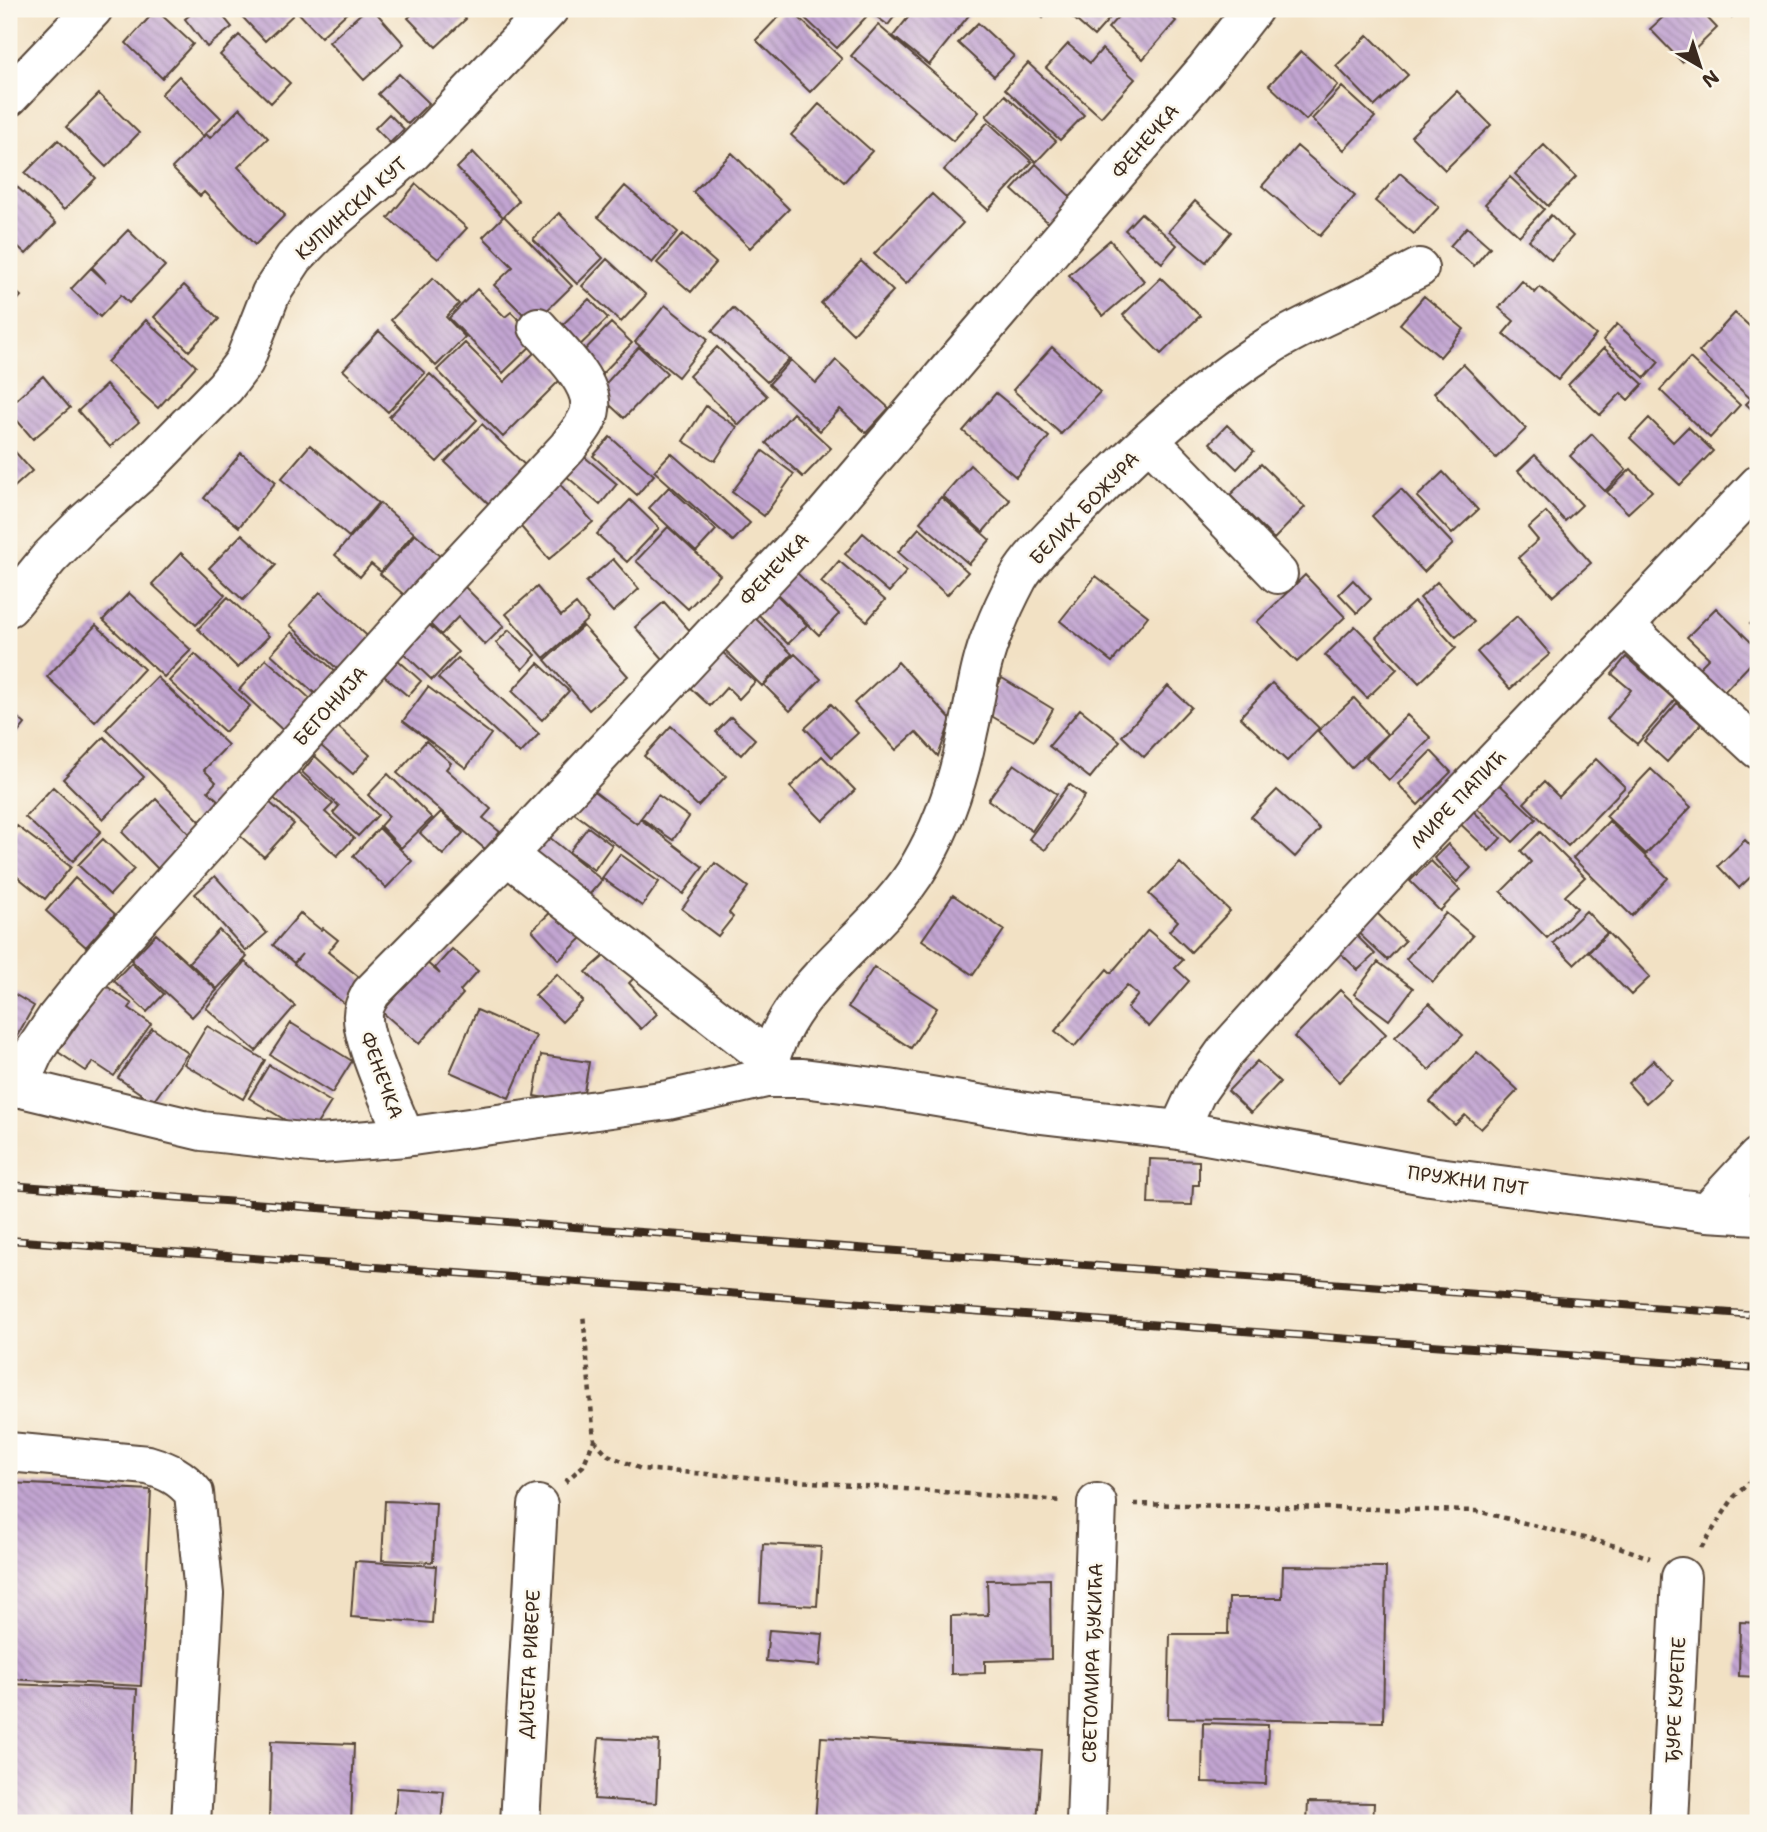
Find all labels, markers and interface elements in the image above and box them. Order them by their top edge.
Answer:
north arrow [1666,32,1736,102]
text: N [1697,64,1724,93]
street label: ФЕНЕЧКА [1106,99,1185,184]
street label: КУПИНСКИ КУТ [290,151,413,265]
street label: БЕЛИХ БОЖУРА [1024,446,1145,570]
street label: ФЕНЕЧКА [734,527,815,611]
street label: БЕГОНИЈА [288,661,373,752]
street label: МИРЕ ПАПИЋ [1405,745,1512,854]
street label: ФЕНЕЧКА [354,1028,409,1122]
street label: ПРУЖНИ ПУТ [1406,1160,1530,1201]
street label: СВЕТОМИРА ЂУКИЋА [1077,1562,1108,1764]
street label: ДИЈЕГА РИВЕРЕ [513,1589,546,1739]
street label: ЂУРЕ КУРЕПЕ [1660,1636,1691,1764]

